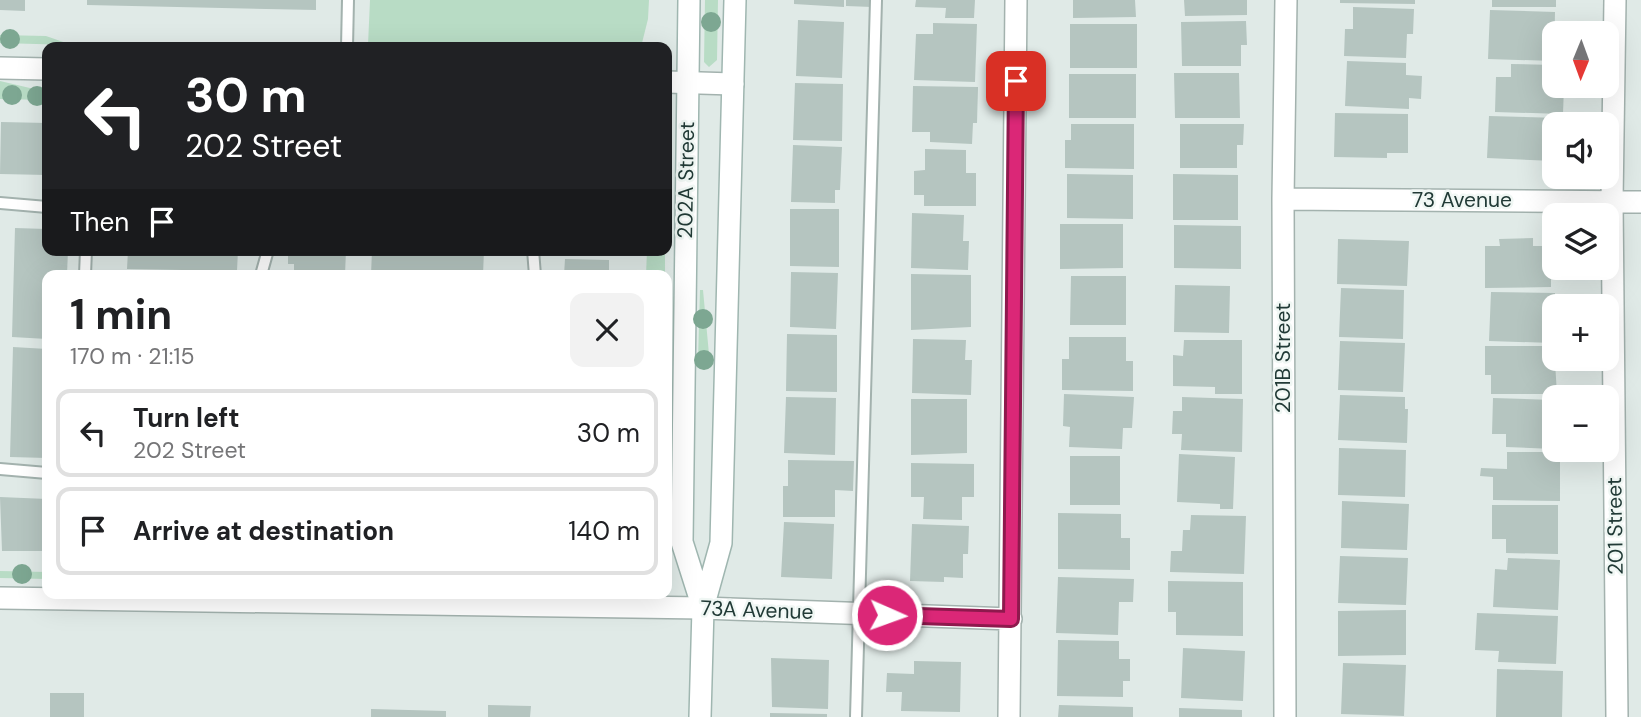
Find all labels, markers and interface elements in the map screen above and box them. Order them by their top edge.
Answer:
north arrow [1542,21,1619,98]
map controls [1542,21,1619,462]
pin [986,51,1046,111]
icon: arrive [997,62,1035,100]
text: 30 m [185,63,307,127]
icon: left [70,70,161,161]
button: sound [1542,112,1619,189]
street label: 202A Street [671,121,701,239]
text: 202 Street [185,125,342,167]
street label: 73 Avenue [1412,186,1512,214]
icon: arrive [143,203,181,241]
button: layers [1542,203,1619,280]
text: Then [70,205,129,239]
text: 1 min [70,287,172,342]
button: close [570,293,644,367]
button: + [1542,294,1619,371]
street label: 201B Street [1269,303,1297,413]
text: 170 m · 21:15 [70,341,195,371]
button: − [1542,385,1619,462]
text: Turn left [133,401,240,435]
icon: left [74,414,112,452]
text: 30 m [577,416,640,450]
text: 202 Street [133,435,246,465]
street label: 201 Street [1600,477,1630,575]
icon: arrive [74,512,112,550]
text: Arrive at destination [133,514,394,548]
text: 140 m [568,514,640,548]
position arrow [850,578,924,652]
street label: 73A Avenue [700,594,814,626]

